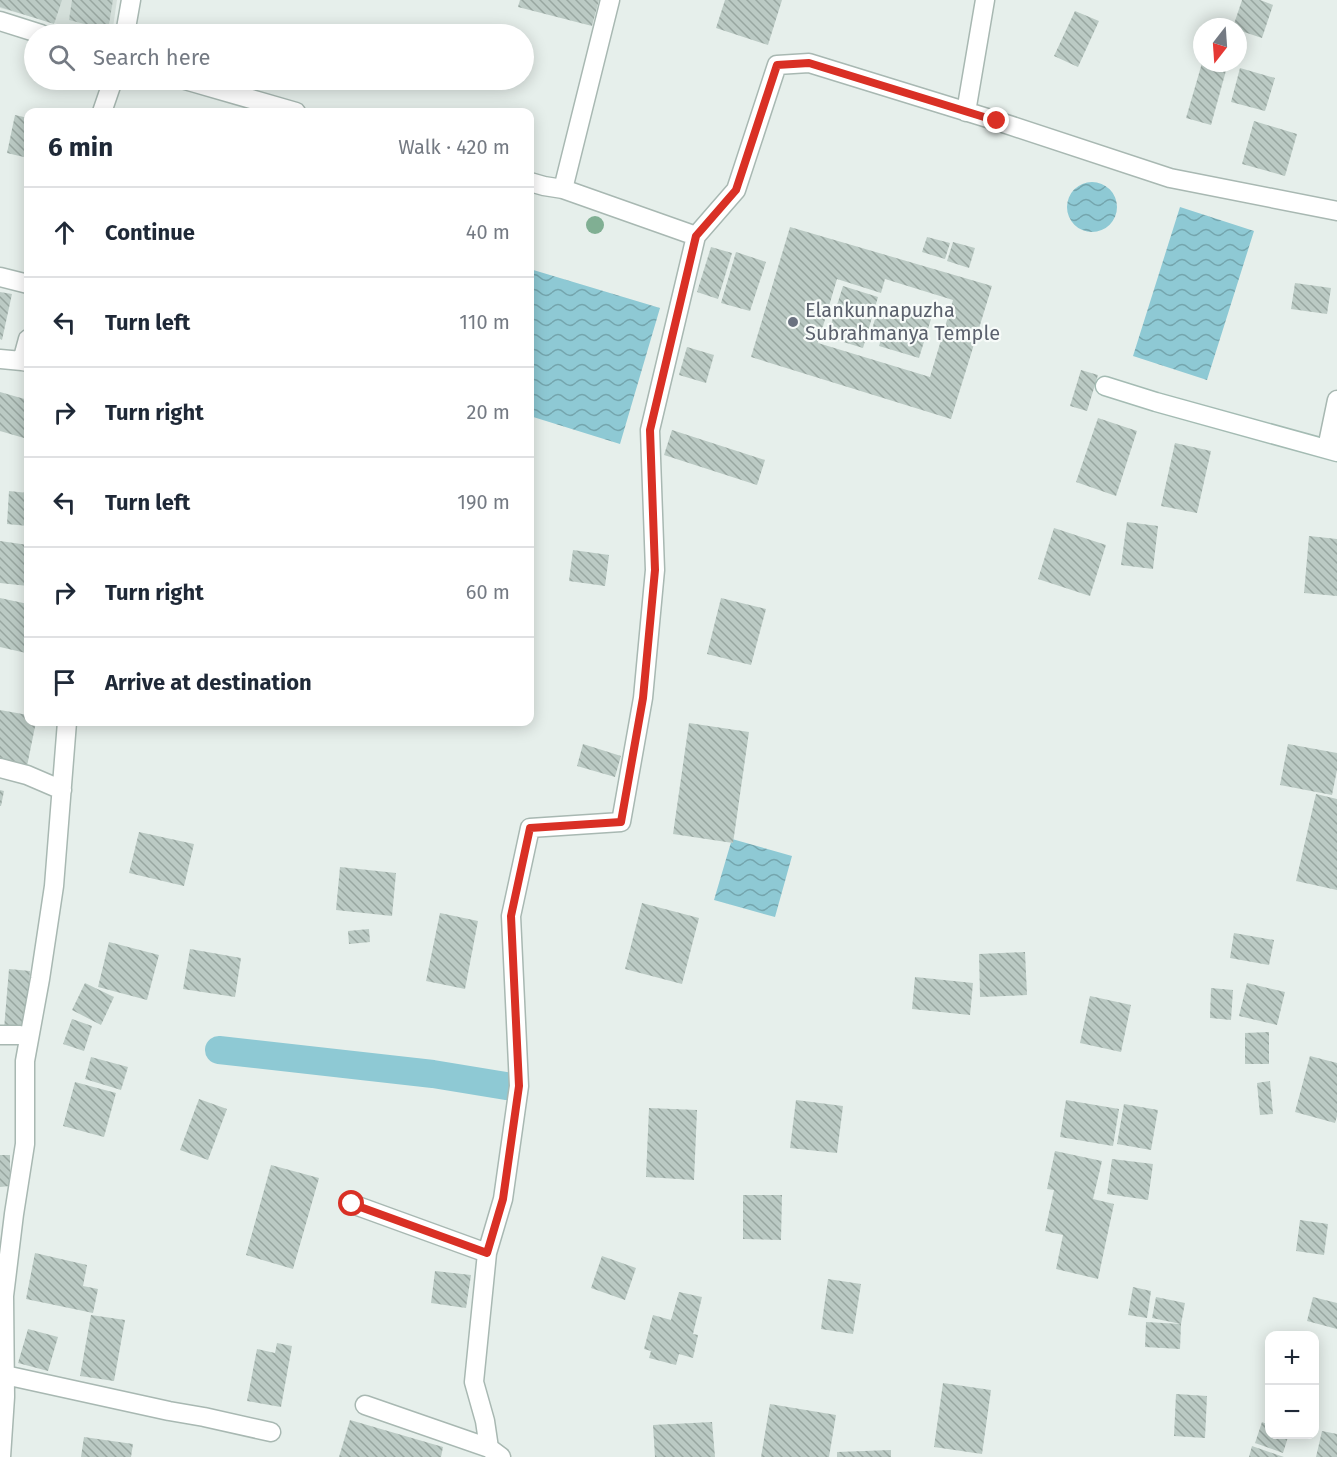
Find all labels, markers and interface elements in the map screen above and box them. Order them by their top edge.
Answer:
north arrow [1193,18,1247,72]
search box [24,24,534,90]
icon: search [45,41,78,74]
text: Search here [93,44,211,71]
route end [983,107,1009,133]
text: 6 min [48,132,113,163]
text: Walk · 420 m [398,135,510,159]
icon: ahead [48,216,81,249]
text: Continue [105,219,195,246]
text: 40 m [466,220,510,244]
place label: Elankunnapuzha Subrahmanya Temple [805,298,1000,345]
icon: left [48,306,81,339]
text: Turn left [105,309,190,336]
text: 110 m [459,310,510,334]
marker: Elankunnapuzha Subrahmanya Temple [786,315,800,329]
icon: right [48,396,81,429]
text: Turn right [105,399,204,426]
text: 20 m [467,400,510,424]
icon: left [48,486,81,519]
text: Turn left [105,489,190,516]
text: 190 m [457,490,510,514]
icon: right [48,576,81,609]
text: Turn right [105,579,204,606]
text: 60 m [466,580,510,604]
icon: arrive [48,666,81,699]
text: Arrive at destination [105,669,312,696]
route start [338,1190,364,1216]
map controls [1265,1331,1319,1439]
button: + [1265,1331,1319,1385]
button: − [1265,1385,1319,1439]

